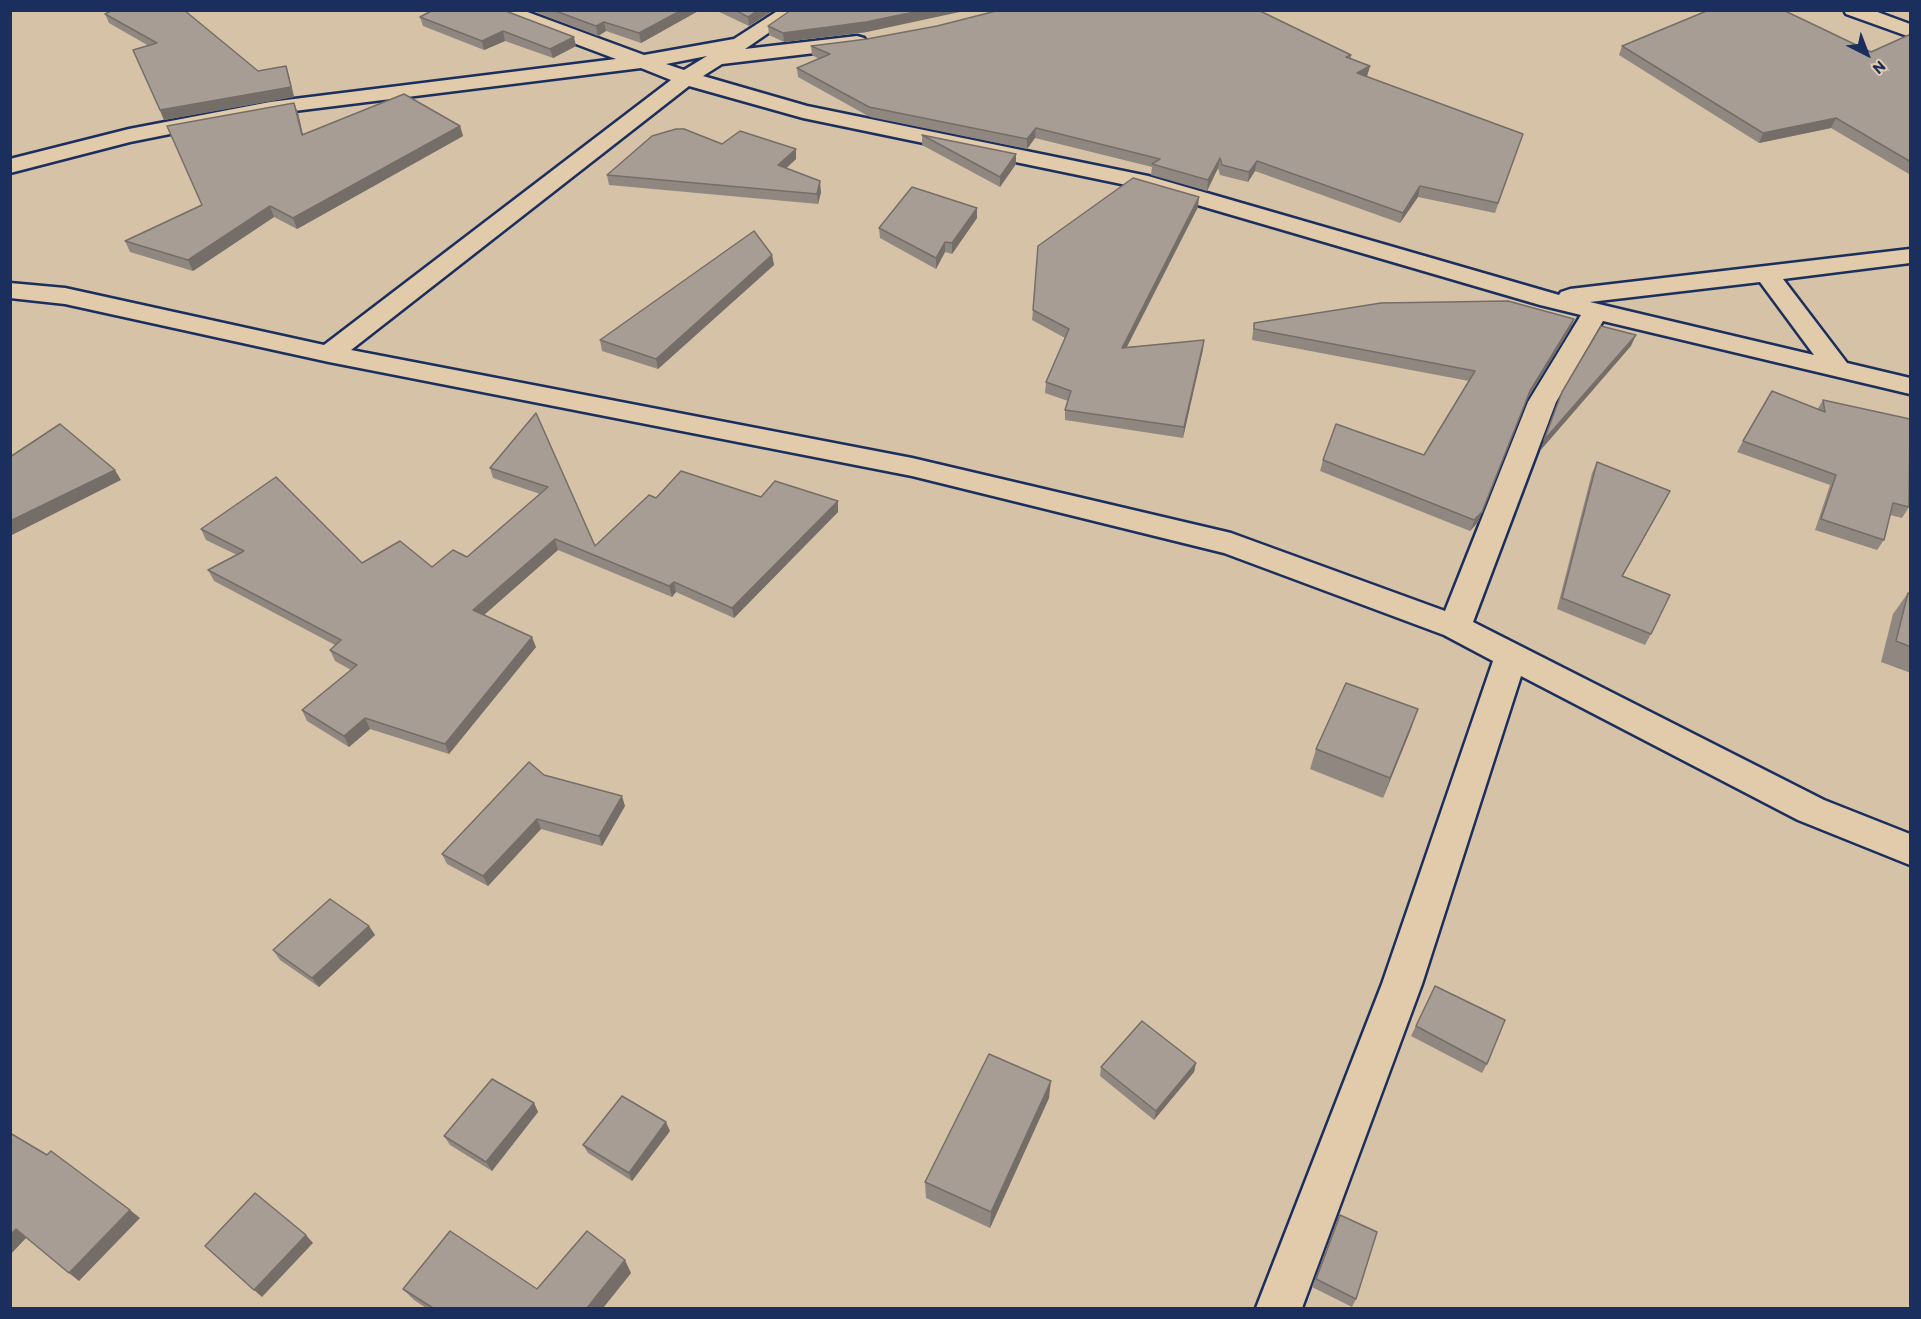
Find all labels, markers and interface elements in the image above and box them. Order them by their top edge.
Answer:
north arrow [1837,24,1897,84]
text: N [1869,57,1890,78]

